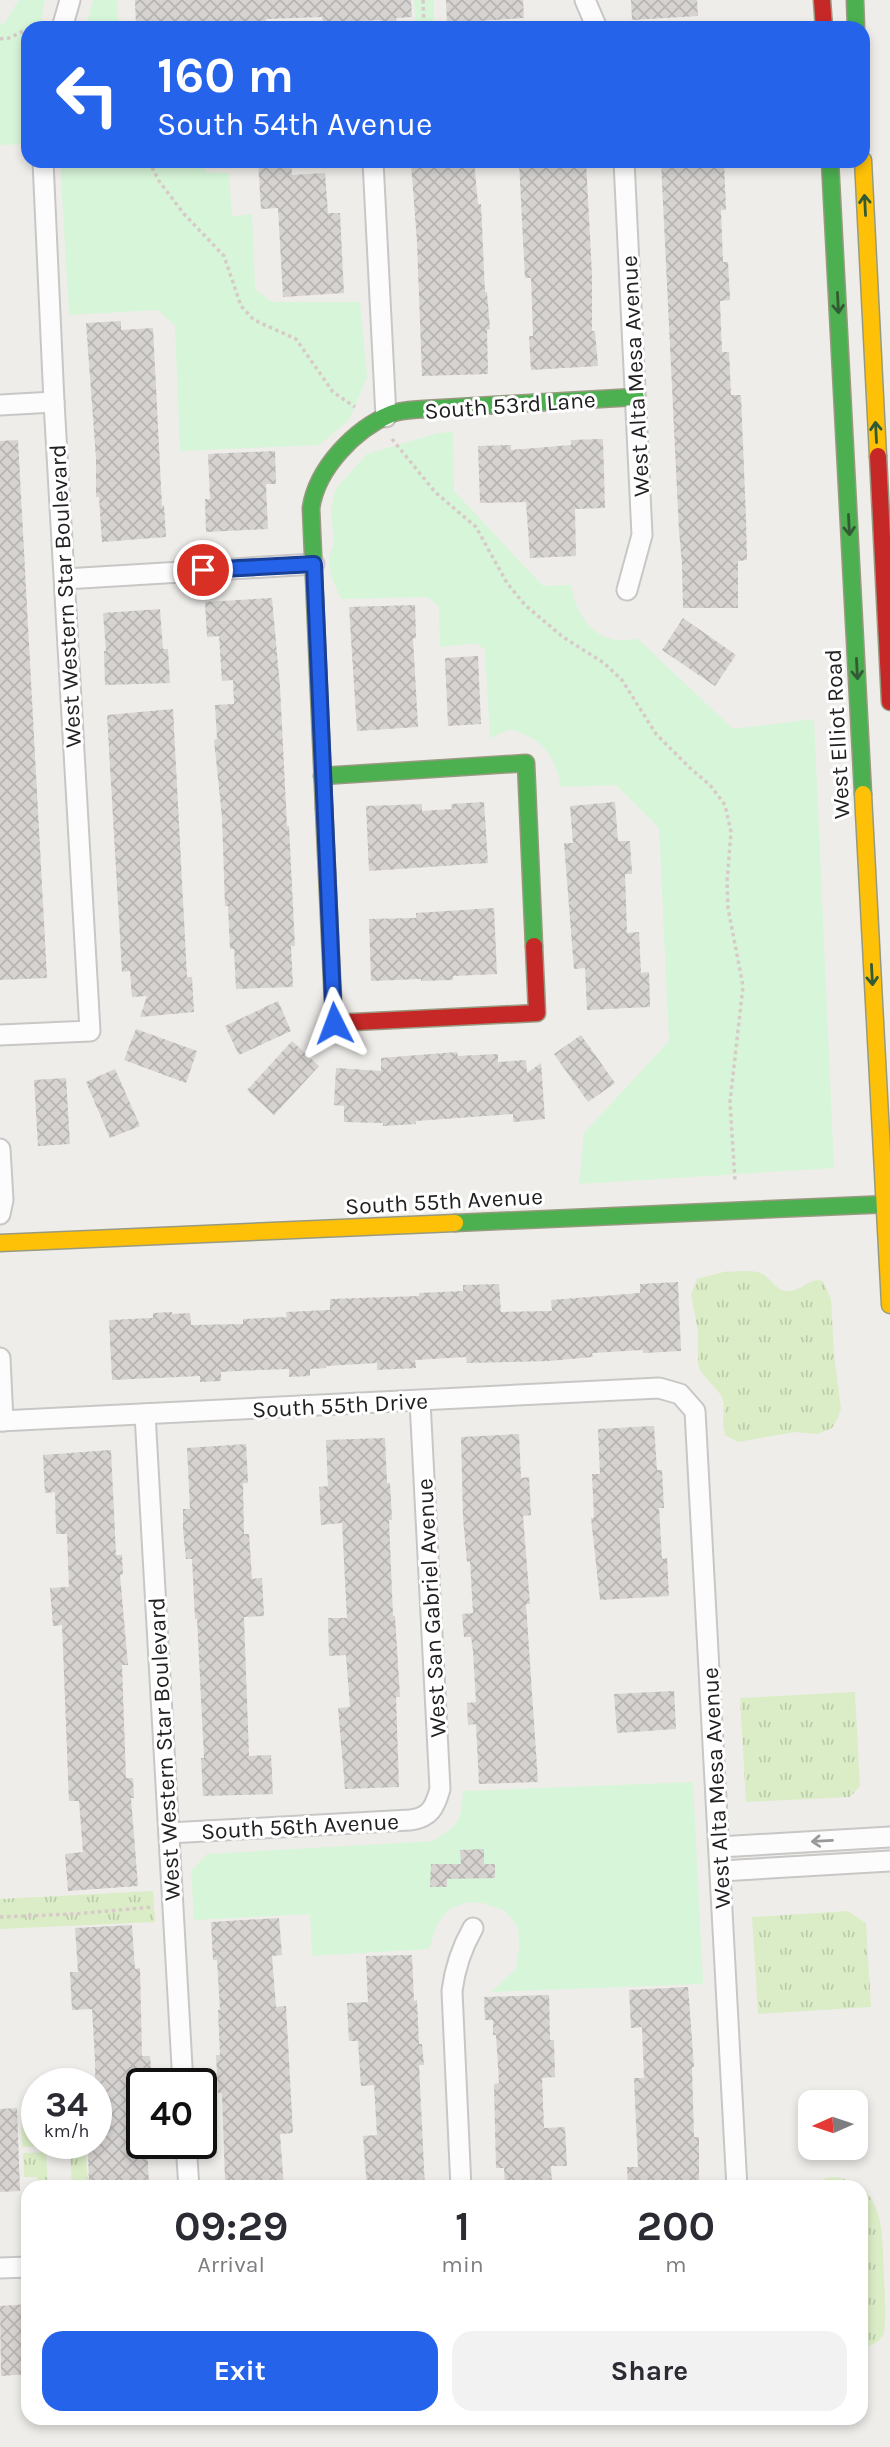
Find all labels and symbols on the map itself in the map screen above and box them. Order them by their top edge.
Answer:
one-way arrow [858,194,871,217]
street label: West Alta Mesa Avenue [616,255,655,497]
one-way arrow [831,291,844,314]
street label: South 53rd Lane [424,386,597,425]
one-way arrow [870,421,883,444]
street label: West Western Star Boulevard [44,444,87,748]
one-way arrow [843,513,856,536]
pin [173,540,233,600]
street label: West Elliot Road [820,648,855,820]
one-way arrow [850,657,863,680]
one-way arrow [866,963,879,986]
position arrow [297,986,371,1060]
street label: South 55th Avenue [344,1183,544,1220]
street label: South 55th Drive [251,1387,429,1424]
street label: West San Gabriel Avenue [411,1478,452,1738]
street label: West Western Star Boulevard [143,1597,186,1901]
street label: West Alta Mesa Avenue [697,1667,736,1909]
street label: South 56th Avenue [200,1808,400,1845]
one-way arrow [811,1835,834,1848]
speed limit sign: 40 [126,2068,217,2159]
north arrow [798,2090,868,2160]

